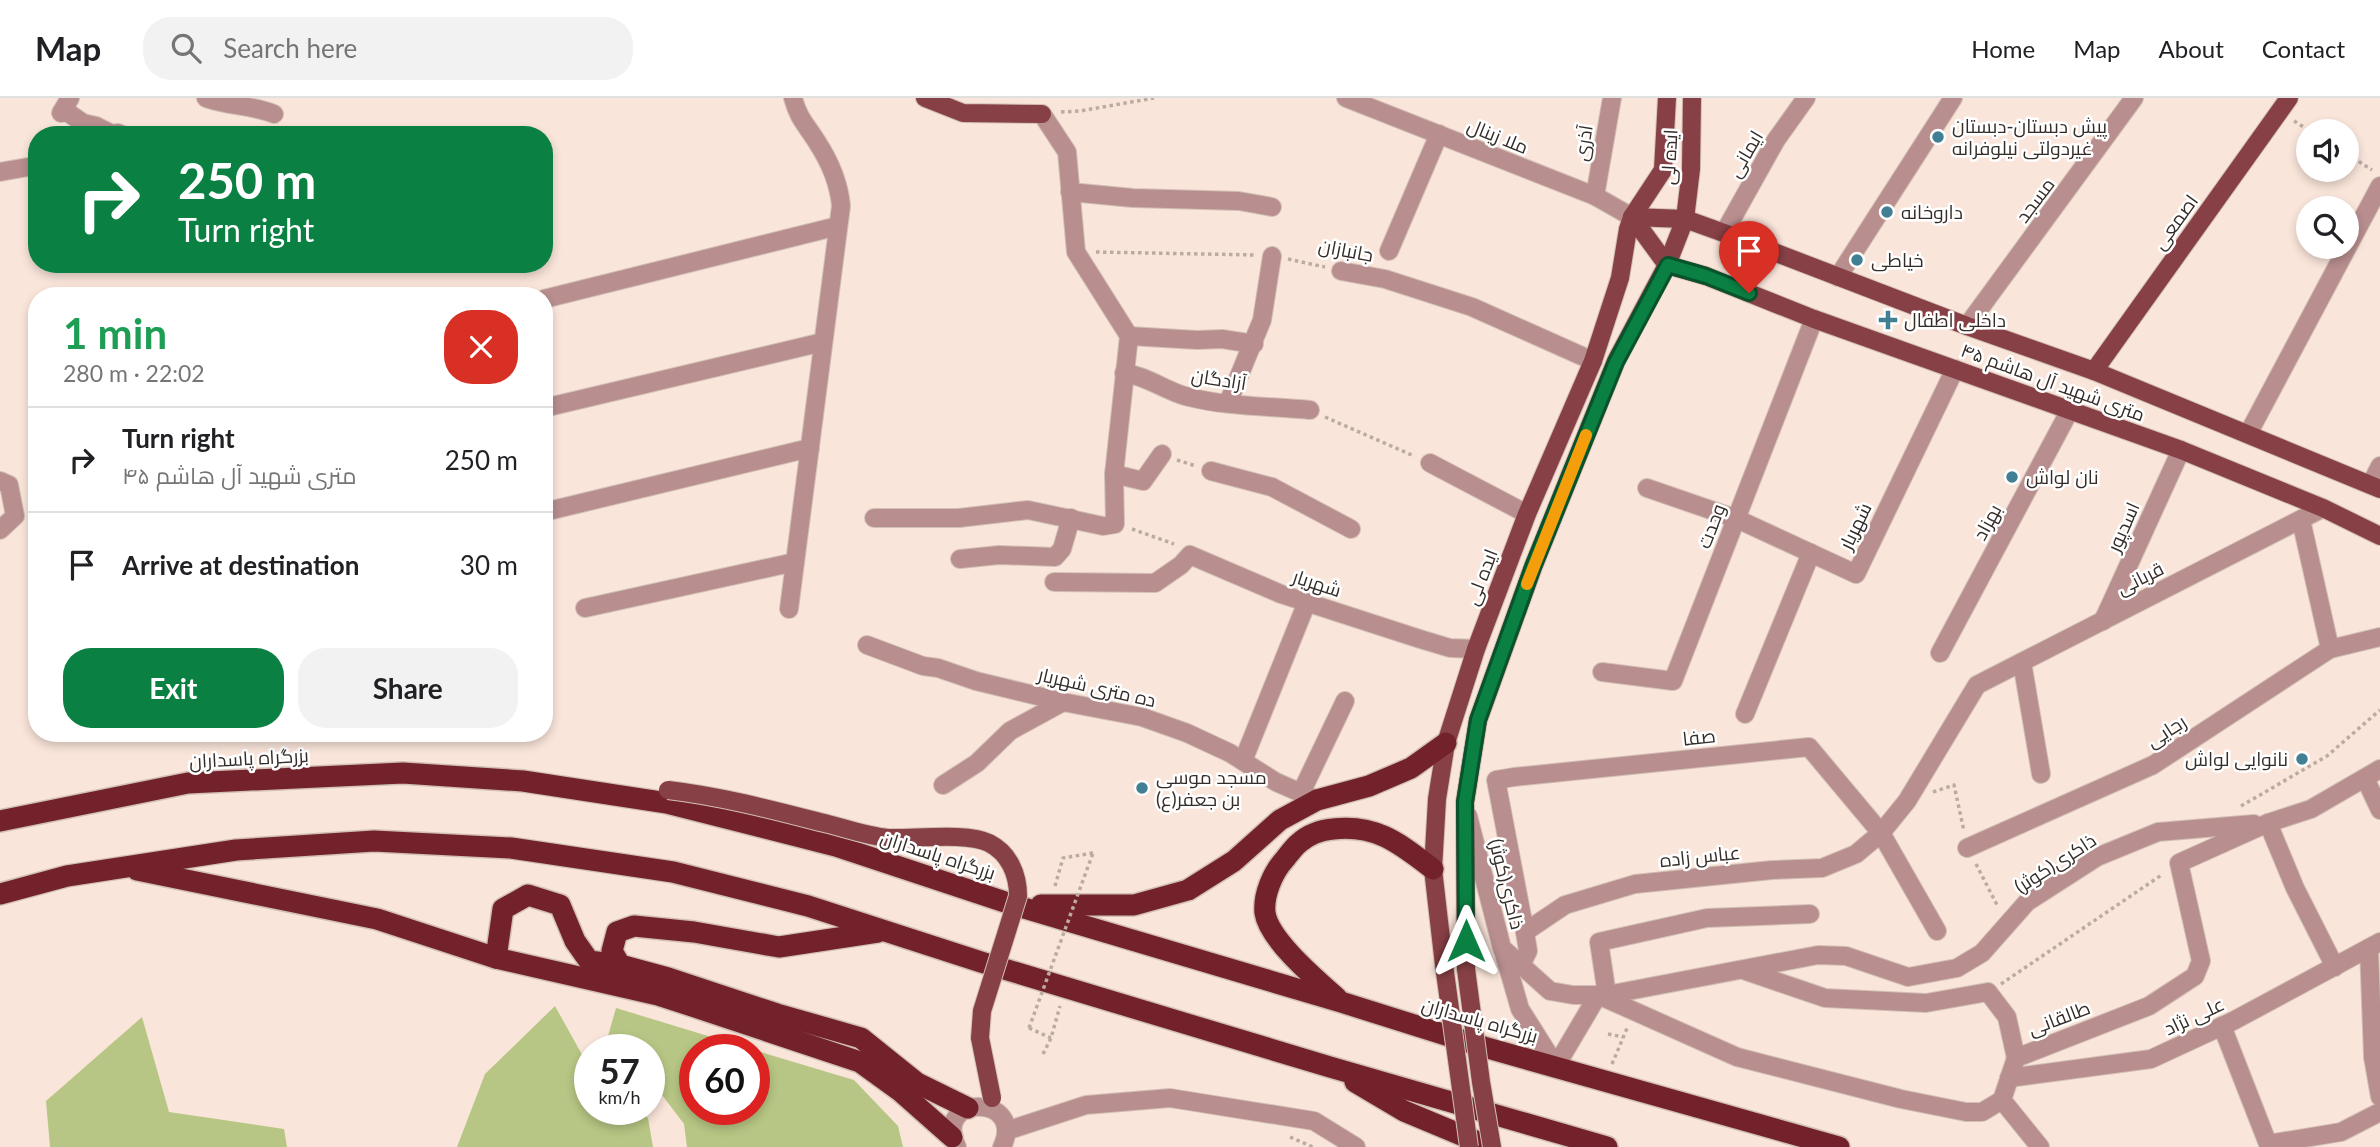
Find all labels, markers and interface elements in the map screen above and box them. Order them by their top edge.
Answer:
search box [143,17,633,80]
text: Map [35,28,101,68]
icon: search [167,29,205,67]
text: Search here [223,32,357,64]
text: Home [1971,34,2035,63]
text: Map [2073,34,2121,63]
text: About [2159,34,2224,63]
text: Contact [2262,34,2345,63]
street label: ملا زینال [1464,113,1532,159]
place label: پیش دبستان-دبستان غیردولتی نیلوفرانه [1952,114,2107,160]
map controls [2296,119,2359,259]
button: sound [2296,119,2359,182]
street label: آذری [1568,123,1598,163]
street label: ایمانی [1722,126,1768,182]
street label: ایده لى [1656,129,1682,185]
marker: پیش دبستان-دبستان غیردولتی نیلوفرانه [1930,129,1946,145]
text: 250 m [178,151,316,209]
icon: right [63,154,154,245]
street label: مسجد [2010,173,2059,227]
street label: اصمعی [2147,190,2203,254]
button: search [2296,196,2359,259]
place label: داروخانه [1901,200,1963,224]
marker: داروخانه [1879,204,1895,220]
text: Turn right [178,210,314,249]
pin [1719,221,1779,293]
icon: arrive [1730,232,1768,270]
street label: جانبازان [1317,233,1375,267]
place label: خیاطی [1871,248,1924,272]
marker: خیاطی [1849,252,1865,268]
text: 1 min [63,308,167,358]
place label: داخلی اطفال [1904,308,2006,332]
button: close [444,310,518,384]
marker: داخلی اطفال [1878,310,1898,330]
street label: ۴۵ متری شهید آل هاشم [1957,338,2148,428]
text: 280 m · 22:02 [63,359,205,387]
street label: آزادگان [1190,363,1248,395]
text: Turn right [122,422,235,454]
icon: right [63,441,101,479]
text: 250 m [445,444,518,476]
text: ۴۵ متری شهید آل هاشم [122,461,356,489]
place label: نان لواش [2026,465,2099,489]
marker: نان لواش [2004,469,2020,485]
street label: شهریار [1833,498,1877,554]
street label: اسدپور [2101,498,2145,557]
street label: وحدت [1692,500,1730,552]
street label: بهزاد [1968,500,2006,544]
street label: ایده لی [1459,545,1503,609]
icon: arrive [63,546,101,584]
text: Arrive at destination [122,549,359,581]
text: 30 m [460,549,518,581]
street label: قربانی [2112,556,2168,600]
street label: شهریار [1289,564,1344,602]
button: Exit [63,648,284,728]
button: Share [298,648,518,728]
street label: ده متری شهریار [1035,662,1158,712]
street label: رجایی [2141,709,2191,753]
street label: صفا [1681,723,1717,750]
street label: بزرگراه پاسداران [189,743,309,774]
place label: نانوایی لواش [2185,747,2288,771]
marker: نانوایی لواش [2294,751,2310,767]
place label: مسجد موسی بن جعفر(ع) [1156,765,1267,813]
marker: مسجد موسی بن جعفر(ع) [1134,780,1150,796]
street label: بزرگراه پاسداران [877,825,999,886]
street label: ذاکری(کوثر) [2010,828,2100,898]
street label: ذاکری(کوثر) [1484,836,1530,932]
street label: عباس زاده [1659,840,1741,872]
position arrow [1429,904,1503,978]
street label: بزرگراه پاسداران [1419,992,1541,1049]
street label: علی نژاد [2160,992,2228,1040]
street label: طالقانی [2025,995,2093,1041]
speed limit sign: 60 [679,1034,770,1125]
text: 57 [599,1049,640,1091]
text: km/h [598,1086,641,1108]

